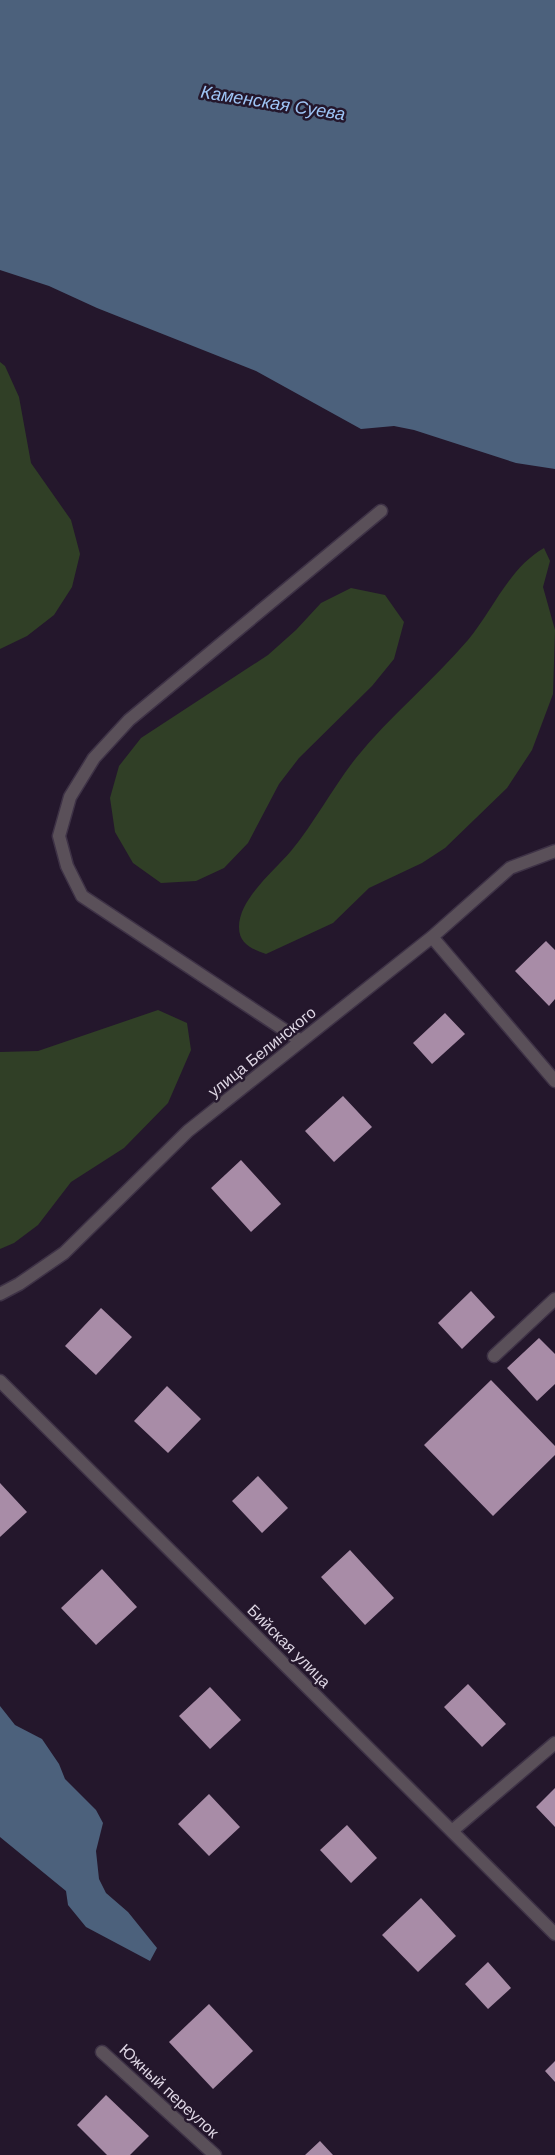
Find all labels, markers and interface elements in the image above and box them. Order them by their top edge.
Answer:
water label: Каменская Суева [199,82,347,124]
street label: улица Белинского [205,1004,319,1100]
street label: Бийская улица [244,1601,334,1691]
street label: Южный переулок [116,2041,223,2142]

